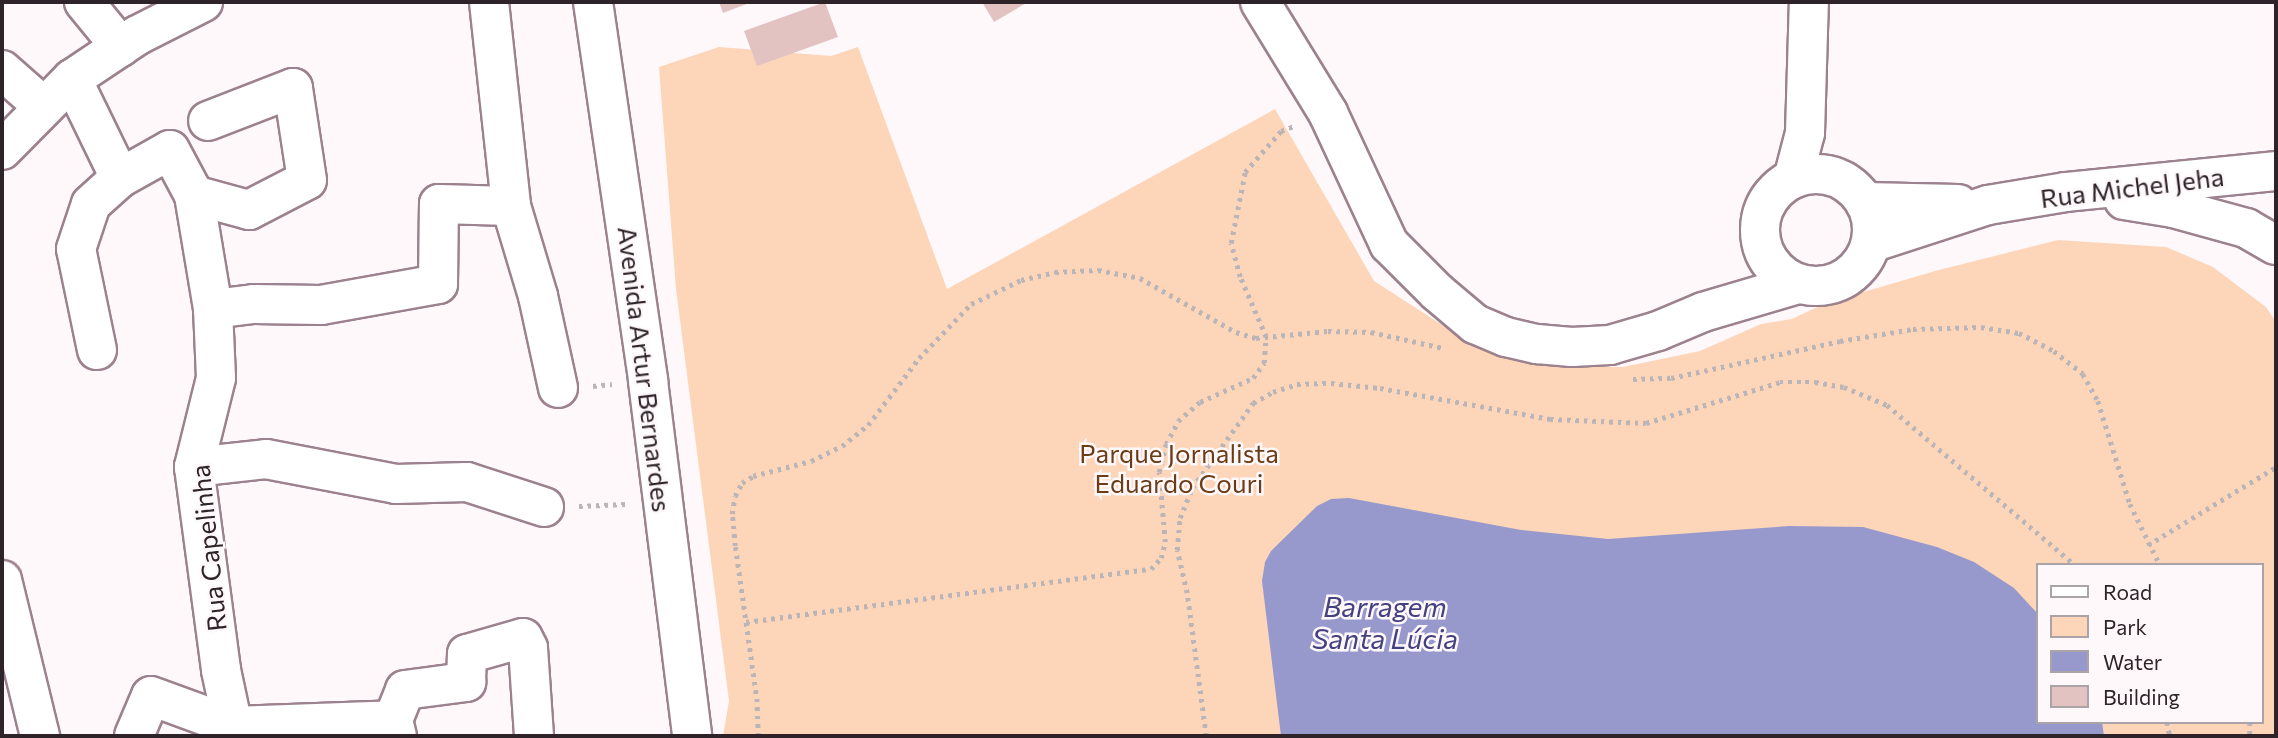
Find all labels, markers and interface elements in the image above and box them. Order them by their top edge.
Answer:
street label: Rua Michel Jeha [2038,160,2226,214]
street label: Avenida Artur Bernardes [612,224,678,514]
park label: Parque Jornalista Eduardo Couri [1079,437,1279,498]
street label: Rua Capelinha [184,463,232,633]
legend [2036,563,2264,724]
text: Road [2103,579,2152,604]
water label: Barragem Santa Lúcia [1312,589,1458,655]
text: Park [2103,614,2147,639]
text: Water [2103,649,2162,674]
text: Building [2103,684,2180,709]

